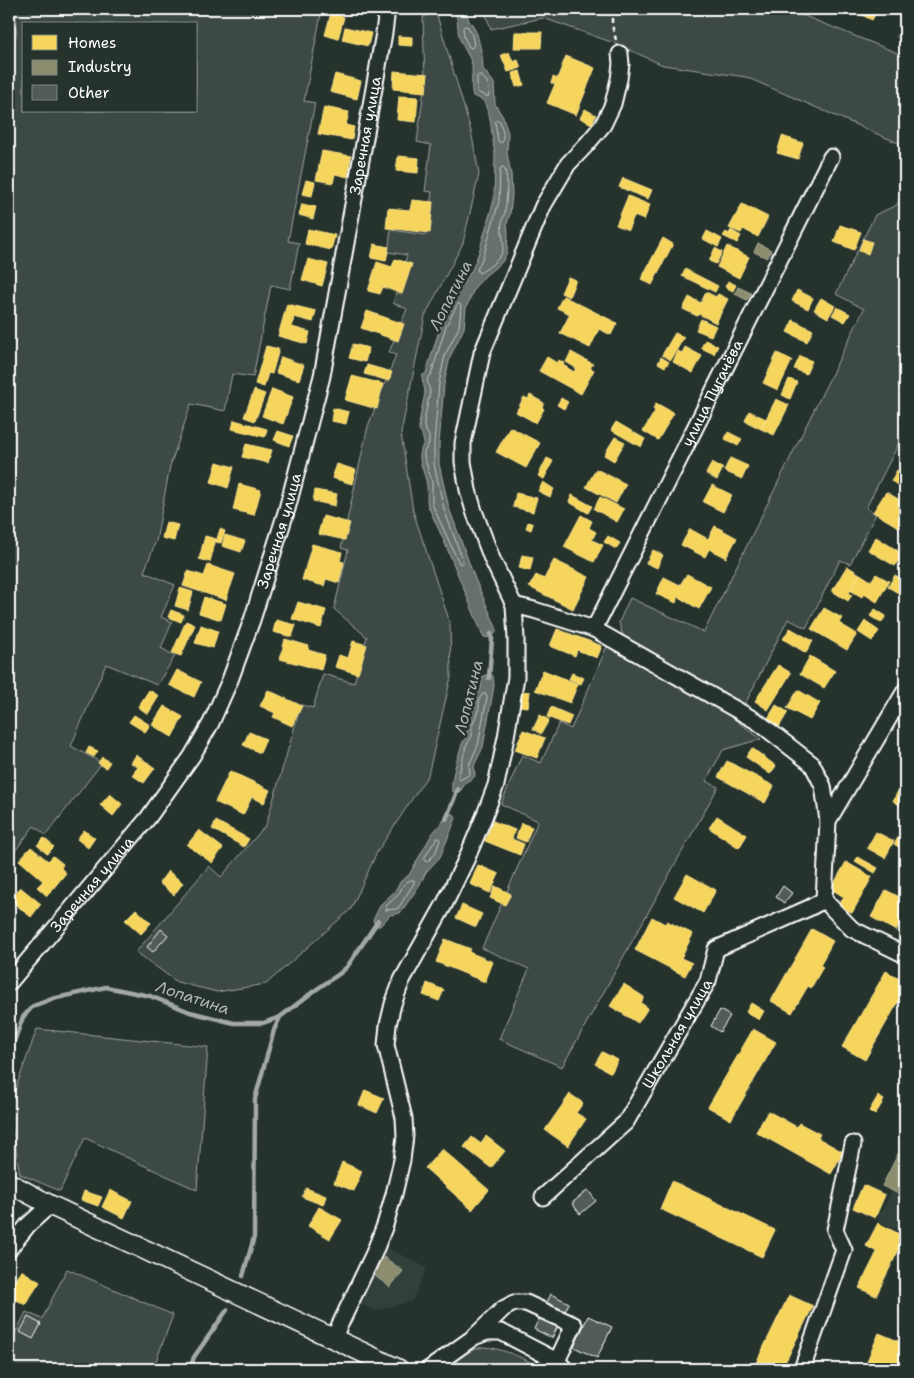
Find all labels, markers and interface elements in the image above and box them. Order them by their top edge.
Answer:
legend [22,22,198,112]
text: Homes [68,33,116,53]
text: Industry [68,57,132,77]
street label: Заречная улица [345,74,386,196]
text: Other [68,83,110,103]
water label: Лопатина [423,257,477,335]
street label: улица Пугачёва [677,336,748,450]
street label: Заречная улица [252,470,306,591]
water label: Лопатина [449,658,488,737]
street label: Заречная улица [46,832,139,937]
water label: Лопатина [153,975,232,1019]
street label: Школьная улица [638,975,717,1092]

